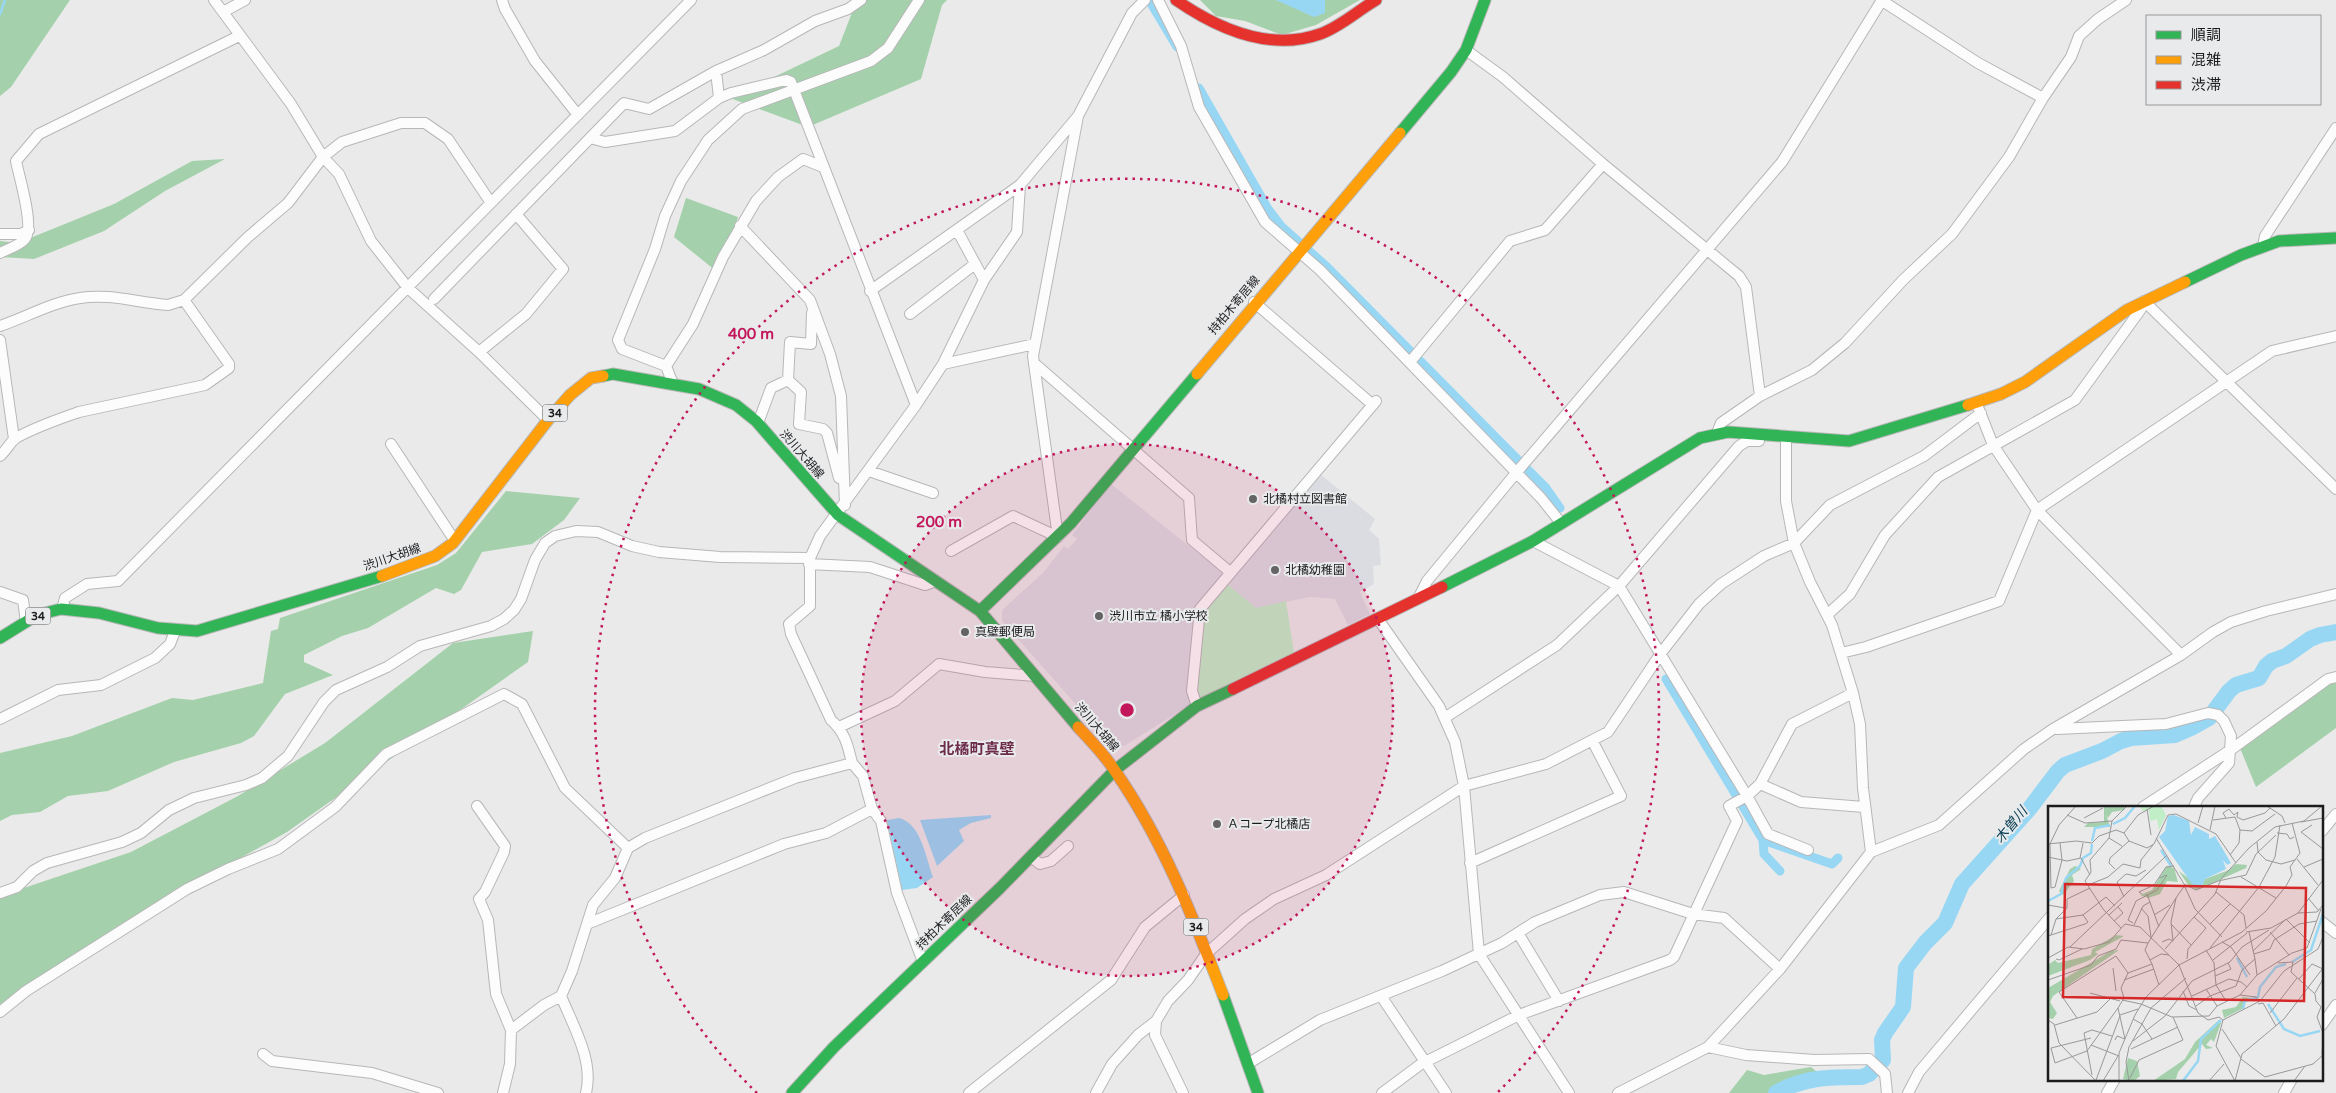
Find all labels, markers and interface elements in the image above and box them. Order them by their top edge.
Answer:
legend [2146,15,2321,105]
text: 順調 [2191,26,2221,44]
text: 混雑 [2191,51,2221,69]
text: 渋滞 [2191,76,2221,94]
street label: 持柏木寄居線 [1205,273,1263,337]
text: 400 m [728,325,774,343]
road number: 34 [542,404,568,422]
street label: 渋川大胡線 [777,427,827,481]
place label: 北橘村立図書館 [1263,492,1347,506]
marker: 北橘村立図書館 [1247,493,1259,505]
text: 200 m [916,513,962,531]
street label: 渋川大胡線 [361,541,423,573]
place label: 北橘幼稚園 [1285,563,1345,577]
marker: 北橘幼稚園 [1269,564,1281,576]
road number: 34 [26,608,50,624]
place label: 渋川市立 橘小学校 [1109,609,1208,623]
marker: 渋川市立 橘小学校 [1093,610,1105,622]
place label: 真壁郵便局 [975,625,1035,639]
marker: 真壁郵便局 [959,626,971,638]
street label: 渋川大胡線 [1072,700,1122,754]
centre of rings [1118,701,1136,719]
district label: 北橘町真壁 [939,740,1015,758]
water label: 木曽川 [1991,802,2032,847]
inset map [2048,806,2324,1080]
place label: Ａコープ北橘店 [1227,817,1310,831]
marker: Ａコープ北橘店 [1211,818,1223,830]
street label: 持柏木寄居線 [913,892,975,952]
road number: 34 [1184,919,1208,936]

